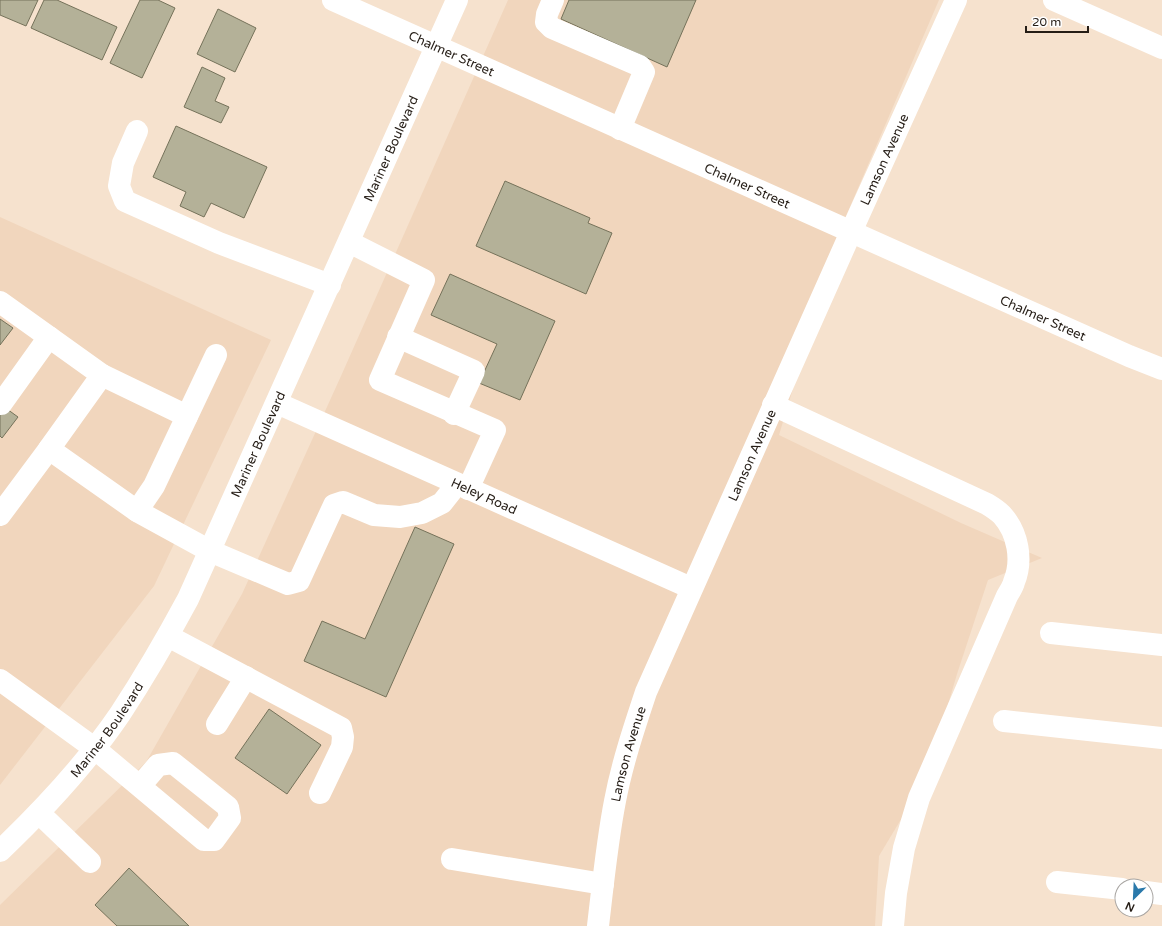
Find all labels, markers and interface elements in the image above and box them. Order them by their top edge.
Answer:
scale bar [1026,8,1088,34]
text: 20 m [1032,15,1061,29]
street label: Chalmer Street [406,28,497,80]
street label: Mariner Boulevard [361,93,422,204]
street label: Lamson Avenue [857,111,912,208]
street label: Chalmer Street [702,160,792,212]
street label: Chalmer Street [997,292,1088,345]
street label: Mariner Boulevard [228,389,289,500]
street label: Lamson Avenue [725,407,780,504]
street label: Heley Road [448,475,519,518]
street label: Mariner Boulevard [67,679,147,781]
street label: Lamson Avenue [608,704,650,803]
north arrow [1114,878,1154,918]
text: N [1123,899,1137,914]

